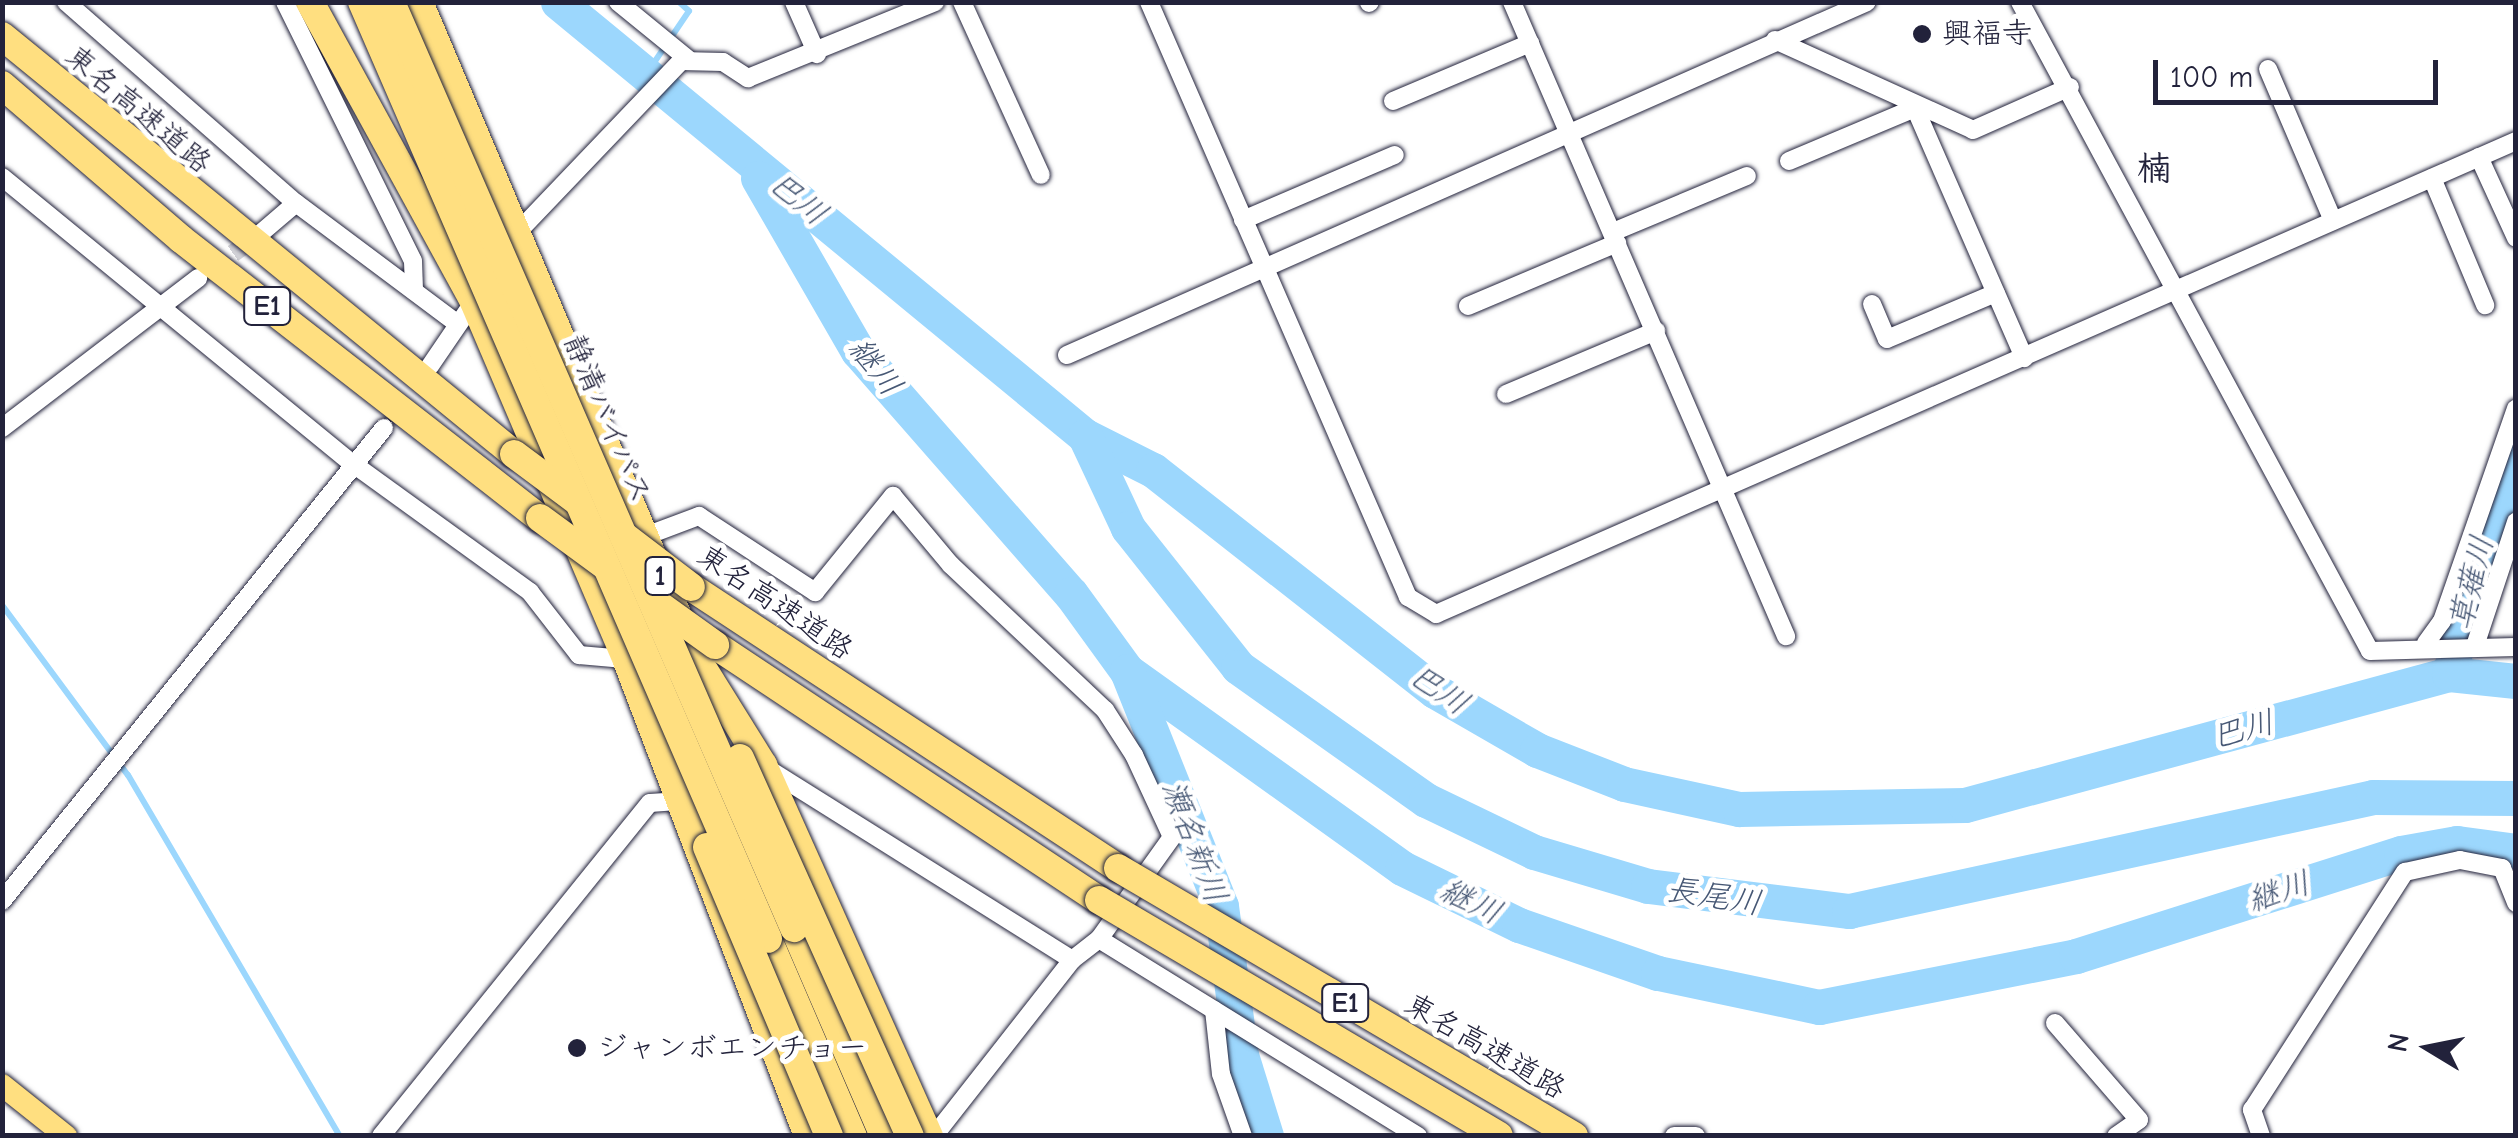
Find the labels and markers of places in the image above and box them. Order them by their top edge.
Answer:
place label: 興福寺 [1942,16,2032,52]
marker: 興福寺 [1911,23,1933,45]
place label: ジャンボエンチョー [597,1030,867,1066]
marker: ジャンボエンチョー [566,1037,588,1059]

